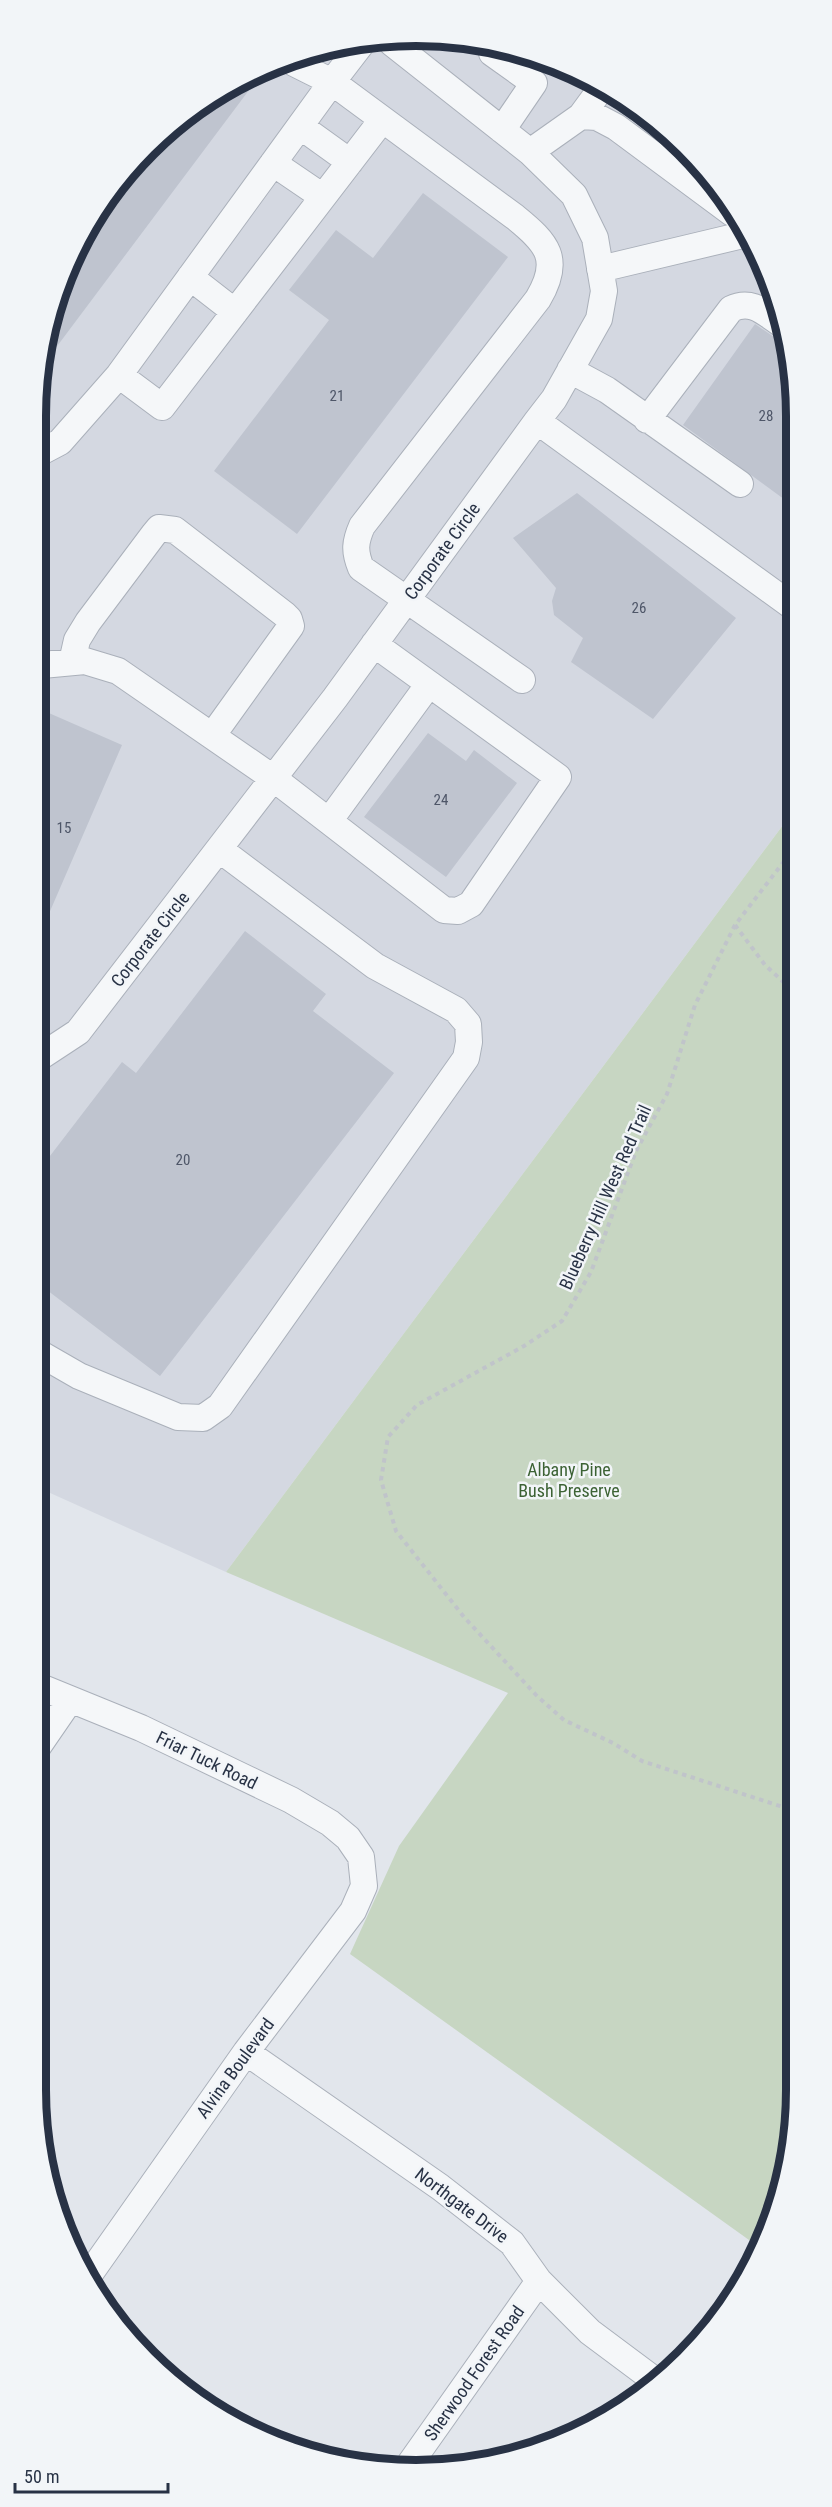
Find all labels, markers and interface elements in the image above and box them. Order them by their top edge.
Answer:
house number: 21 [330,387,344,405]
house number: 28 [759,407,773,425]
street label: Corporate Circle [400,498,484,604]
house number: 26 [632,599,646,617]
house number: 24 [434,791,448,809]
house number: 15 [57,819,71,837]
street label: Corporate Circle [106,887,194,991]
street label: Blueberry Hill West Red Trail [555,1101,655,1293]
house number: 20 [176,1151,190,1169]
park label: Albany Pine Bush Preserve [518,1459,620,1501]
street label: Friar Tuck Road [153,1726,261,1794]
street label: Alvina Boulevard [192,2014,278,2122]
street label: Northgate Drive [411,2163,513,2247]
street label: Sherwood Forest Road [420,2301,528,2445]
scale bar [15,2456,168,2494]
text: 50 m [24,2466,59,2487]

